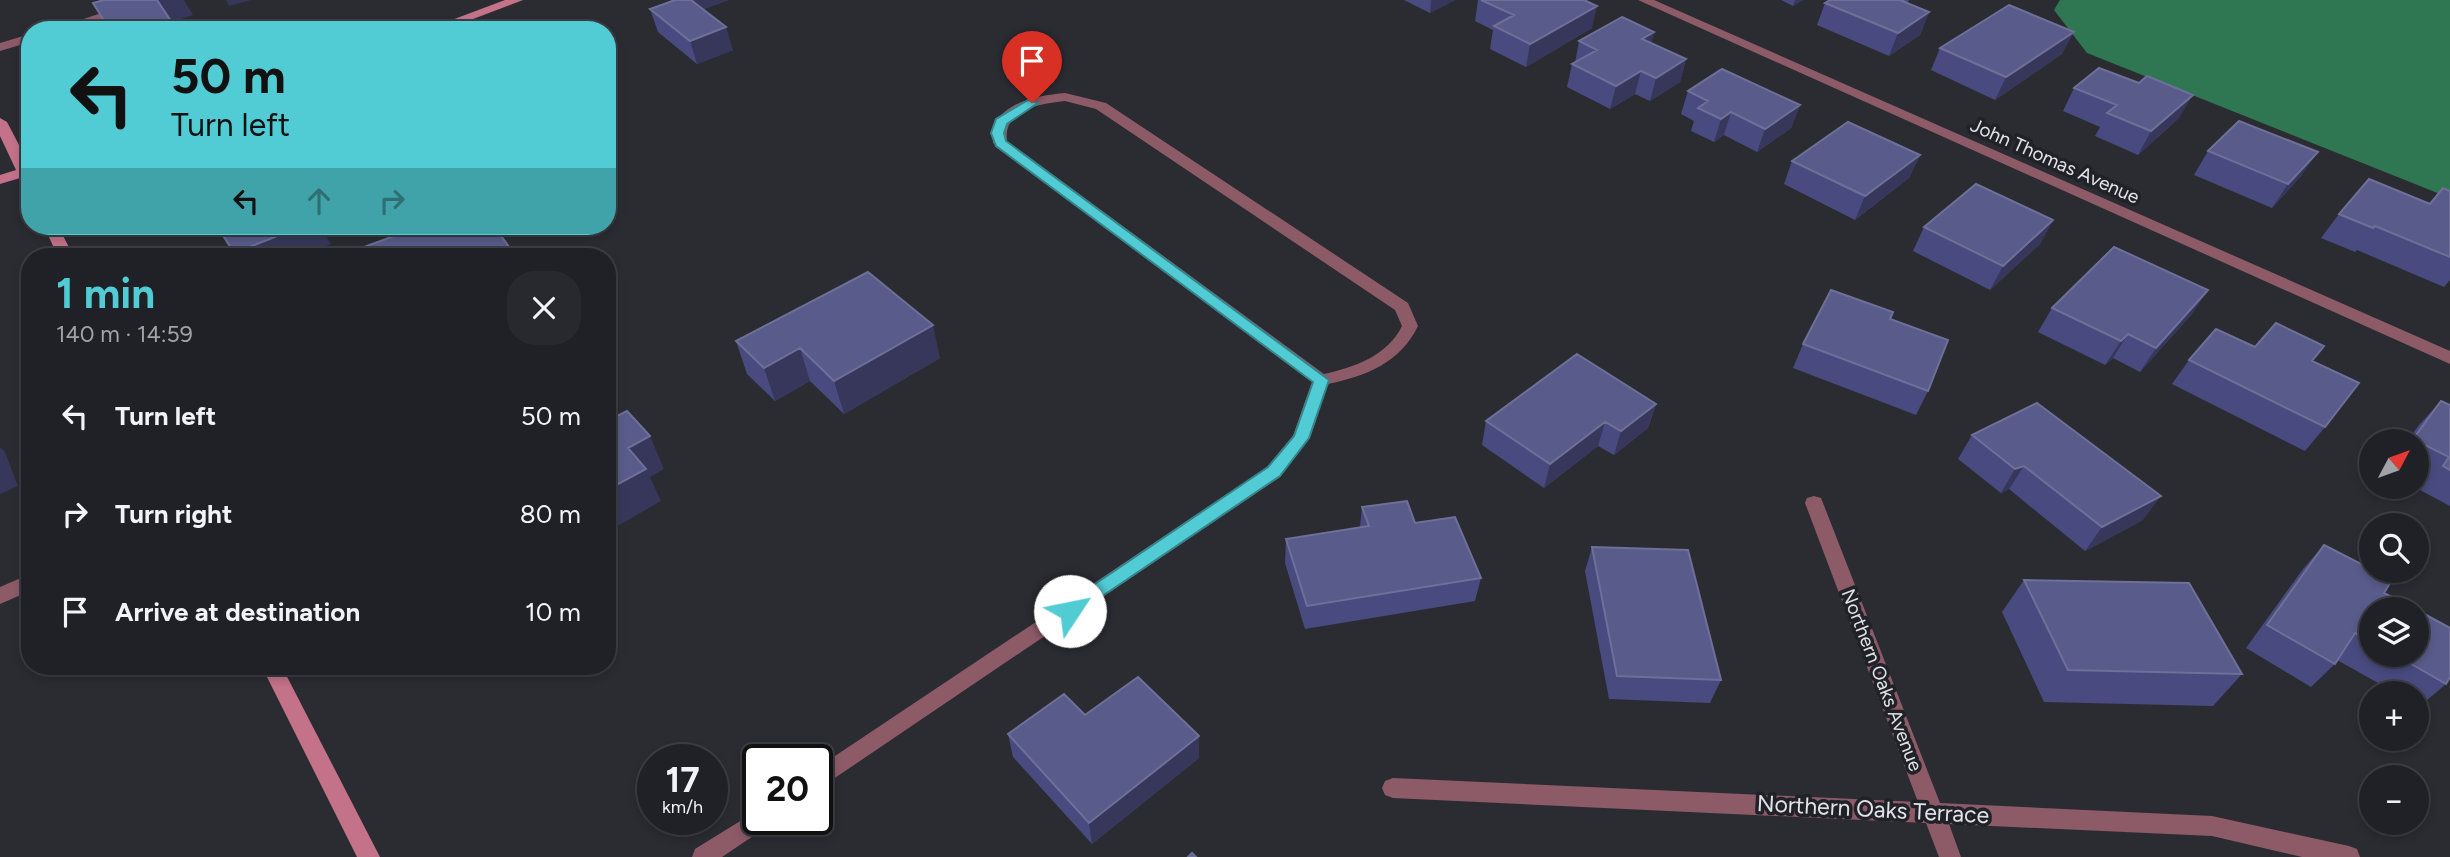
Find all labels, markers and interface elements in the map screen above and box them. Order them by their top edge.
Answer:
pin [1002,31,1062,103]
icon: arrive [1013,42,1051,80]
text: 50 m [171,46,286,105]
icon: left [56,49,147,140]
text: Turn left [171,106,290,144]
street label: John Thomas Avenue [1967,113,2143,209]
icon: left [227,182,265,220]
icon: ahead [300,182,338,220]
icon: right [373,182,411,220]
text: 1 min [56,268,155,319]
button: close [507,271,581,345]
text: 140 m · 14:59 [56,320,193,348]
icon: left [56,397,94,435]
text: Turn left [115,400,216,432]
text: 50 m [521,400,581,432]
north arrow [2359,429,2429,499]
map controls [2359,429,2429,835]
icon: right [56,495,94,533]
text: Turn right [115,498,232,530]
text: 80 m [520,498,581,530]
button: search [2359,513,2429,583]
position arrow [1033,574,1107,648]
street label: Northern Oaks Avenue [1837,586,1927,774]
icon: arrive [56,593,94,631]
text: Arrive at destination [115,596,360,628]
text: 10 m [525,596,581,628]
button: layers [2359,597,2429,667]
button: + [2359,681,2429,751]
speed limit sign: 20 [742,744,833,835]
text: 17 [665,759,700,801]
button: − [2359,765,2429,835]
street label: Northern Oaks Terrace [1756,789,1990,829]
text: km/h [662,796,703,818]

